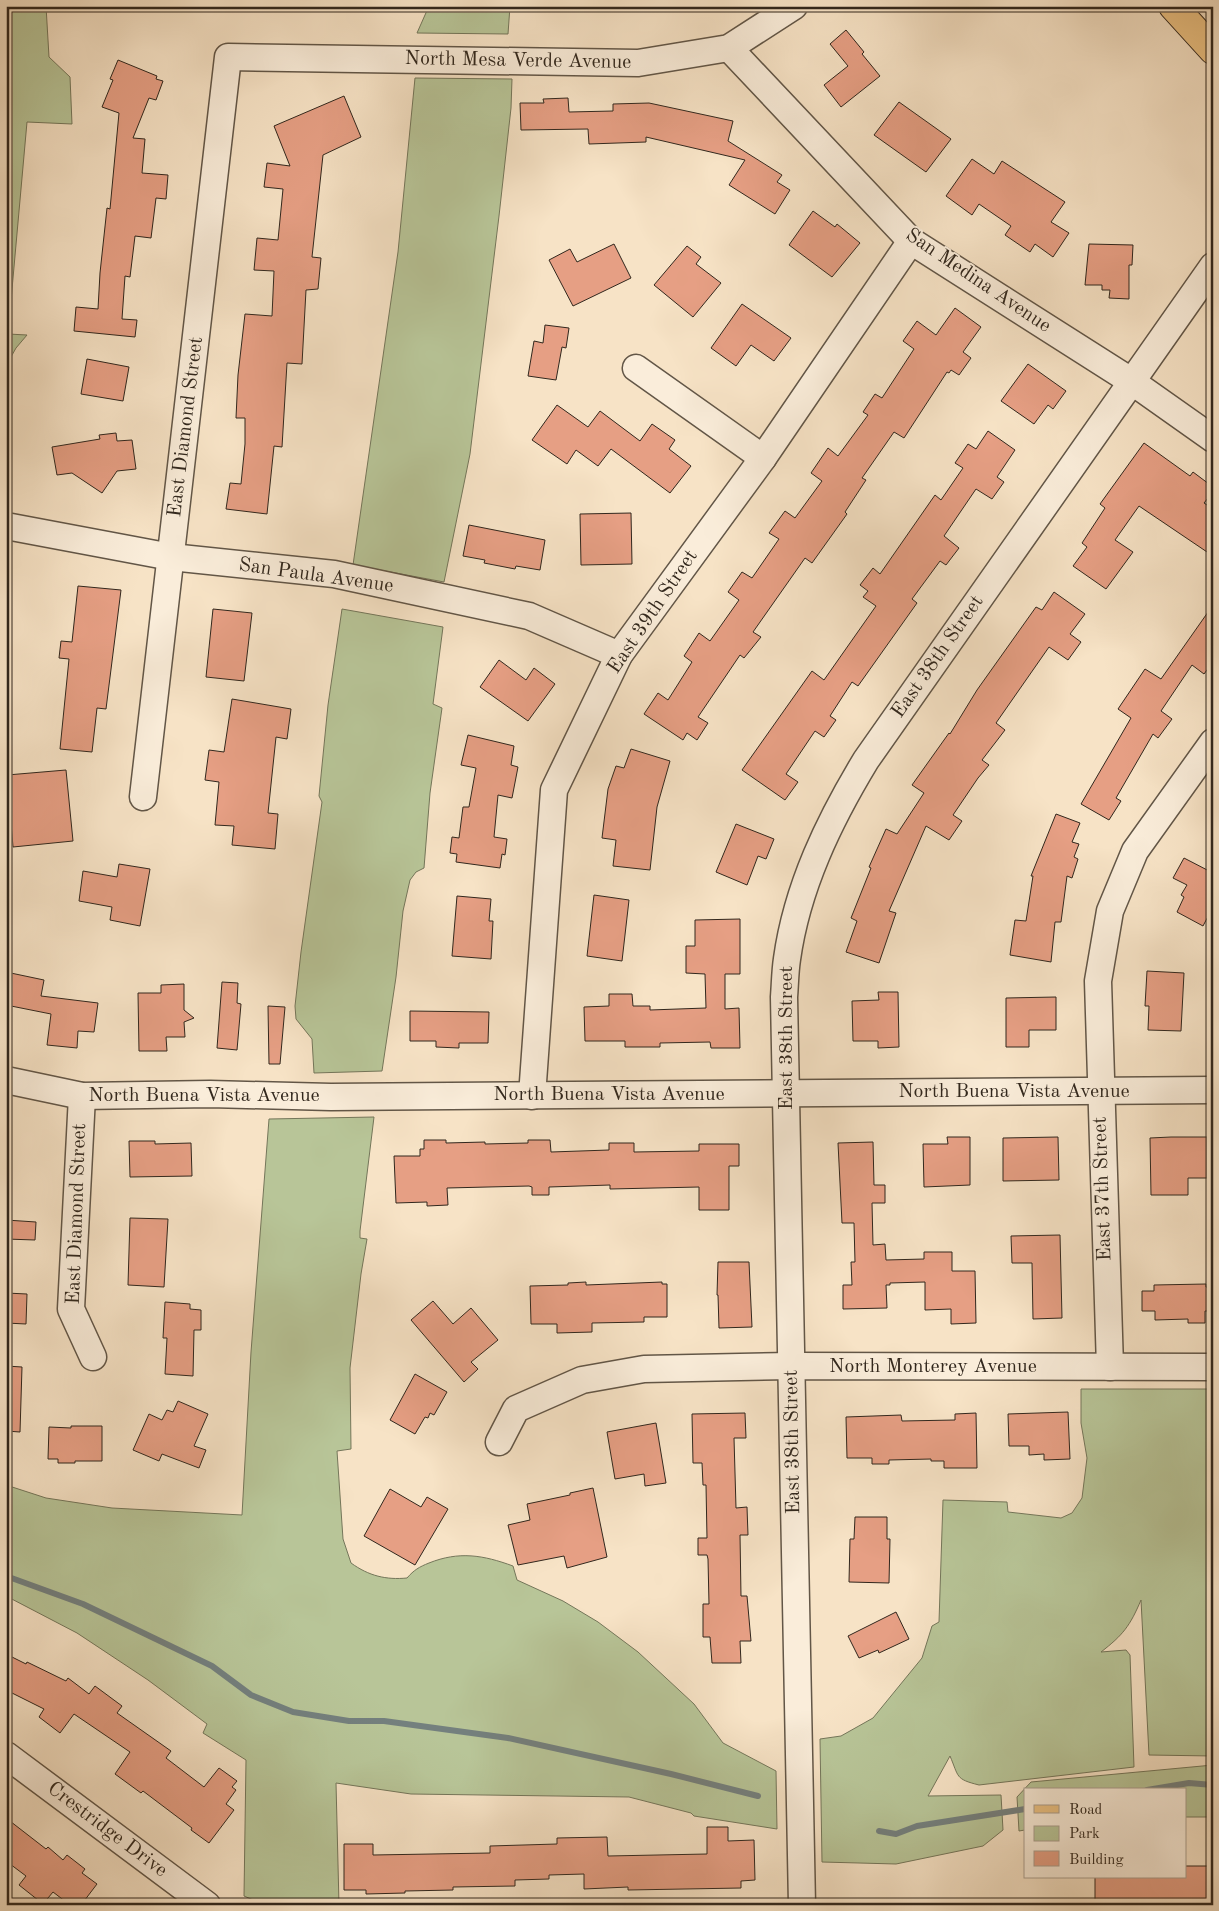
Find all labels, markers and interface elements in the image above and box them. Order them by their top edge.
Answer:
street label: North Mesa Verde Avenue [404,49,632,73]
street label: San Medina Avenue [902,225,1054,337]
street label: East Diamond Street [165,336,207,518]
street label: East 39th Street [604,546,702,678]
street label: San Paula Avenue [237,555,395,597]
street label: East 38th Street [888,592,988,722]
street label: East 38th Street [777,966,797,1110]
street label: North Buena Vista Avenue [898,1082,1130,1102]
street label: North Buena Vista Avenue [493,1085,725,1105]
street label: North Buena Vista Avenue [88,1086,320,1106]
street label: East 37th Street [1090,1116,1116,1262]
street label: East Diamond Street [64,1123,90,1305]
street label: North Monterey Avenue [829,1357,1037,1377]
street label: East 38th Street [782,1370,804,1514]
street label: Crestridge Drive [43,1779,171,1881]
legend [1024,1788,1186,1878]
text: Road [1069,1803,1103,1818]
text: Park [1069,1827,1100,1842]
text: Building [1069,1853,1124,1868]

